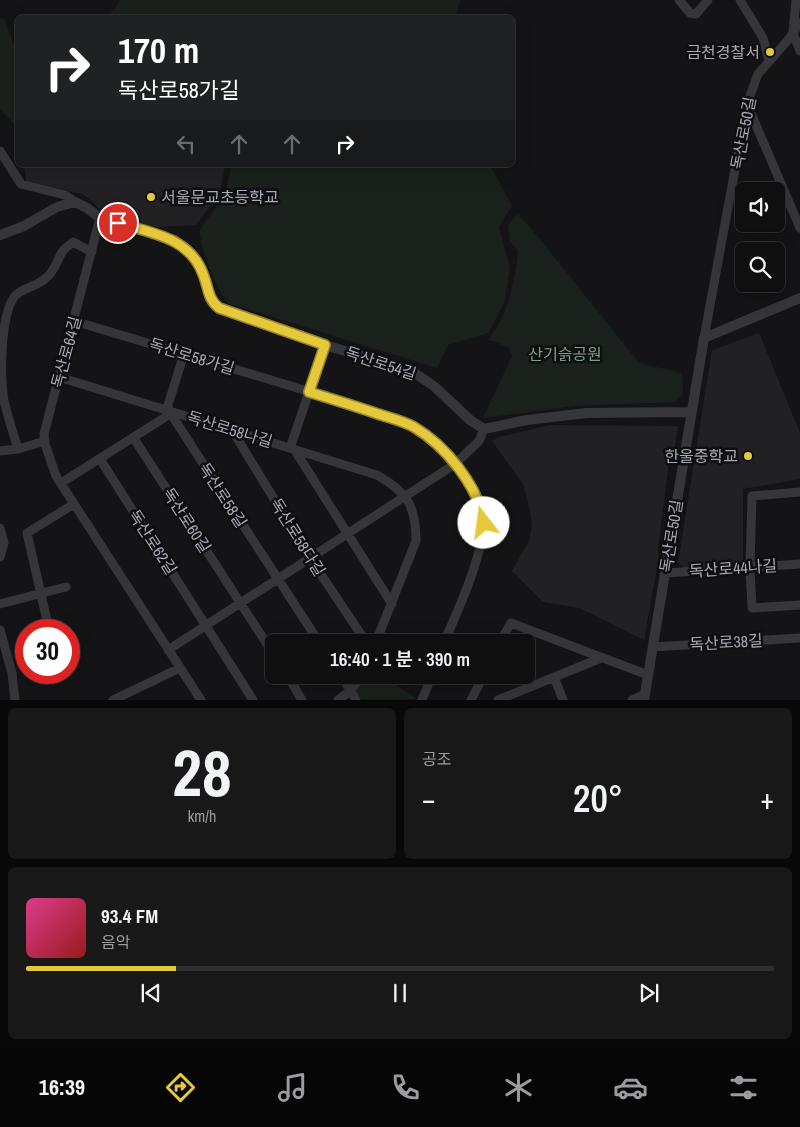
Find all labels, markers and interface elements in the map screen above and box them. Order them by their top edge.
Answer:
text: 170 m [118,27,199,74]
icon: right [35,35,100,100]
place label: 금천경찰서 [686,41,760,63]
marker: 금천경찰서 [764,46,776,58]
text: 독산로58가길 [118,75,239,105]
street label: 독산로50길 [725,95,761,171]
icon: left [172,130,200,158]
icon: ahead [225,130,253,158]
icon: ahead [278,130,306,158]
icon: right [331,130,359,158]
map controls [735,182,785,292]
button: sound [735,182,785,232]
place label: 서울문교초등학교 [161,186,279,208]
marker: 서울문교초등학교 [145,191,157,203]
pin [97,202,139,244]
icon: arrive [104,209,132,237]
button: search [735,242,785,292]
street label: 독산로64길 [46,314,86,390]
street label: 독산로58가길 [147,333,237,379]
street label: 독산로54길 [343,341,419,385]
park label: 산기슭공원 [528,343,602,365]
street label: 독산로58나길 [185,406,275,452]
place label: 한울중학교 [664,445,738,467]
marker: 한울중학교 [742,450,754,462]
street label: 독산로58길 [194,458,252,532]
street label: 독산로60길 [158,483,216,557]
street label: 독산로58다길 [265,494,331,580]
position arrow [457,496,509,548]
street label: 독산로50길 [654,498,688,574]
street label: 독산로62길 [124,505,182,579]
street label: 독산로44나길 [688,554,778,582]
speed limit sign: 30 [15,619,80,684]
street label: 독산로38길 [689,629,763,655]
text: 16:40 · 1 분 · 390 m [330,646,470,672]
text: 28 [172,729,232,816]
text: 공조 [422,748,451,770]
text: 20° [573,773,623,824]
text: − [422,780,435,818]
text: + [761,780,774,818]
text: km/h [188,805,216,827]
text: 93.4 FM [101,903,158,929]
text: 음악 [101,931,130,953]
icon: previous [137,979,165,1007]
icon: pause [386,979,414,1007]
icon: next [635,979,663,1007]
icon: directions [163,1070,198,1105]
icon: music [275,1070,310,1105]
icon: phone [388,1070,423,1105]
icon: climate [501,1070,536,1105]
icon: car [613,1070,648,1105]
icon: filters [726,1070,761,1105]
text: 16:39 [39,1072,85,1102]

